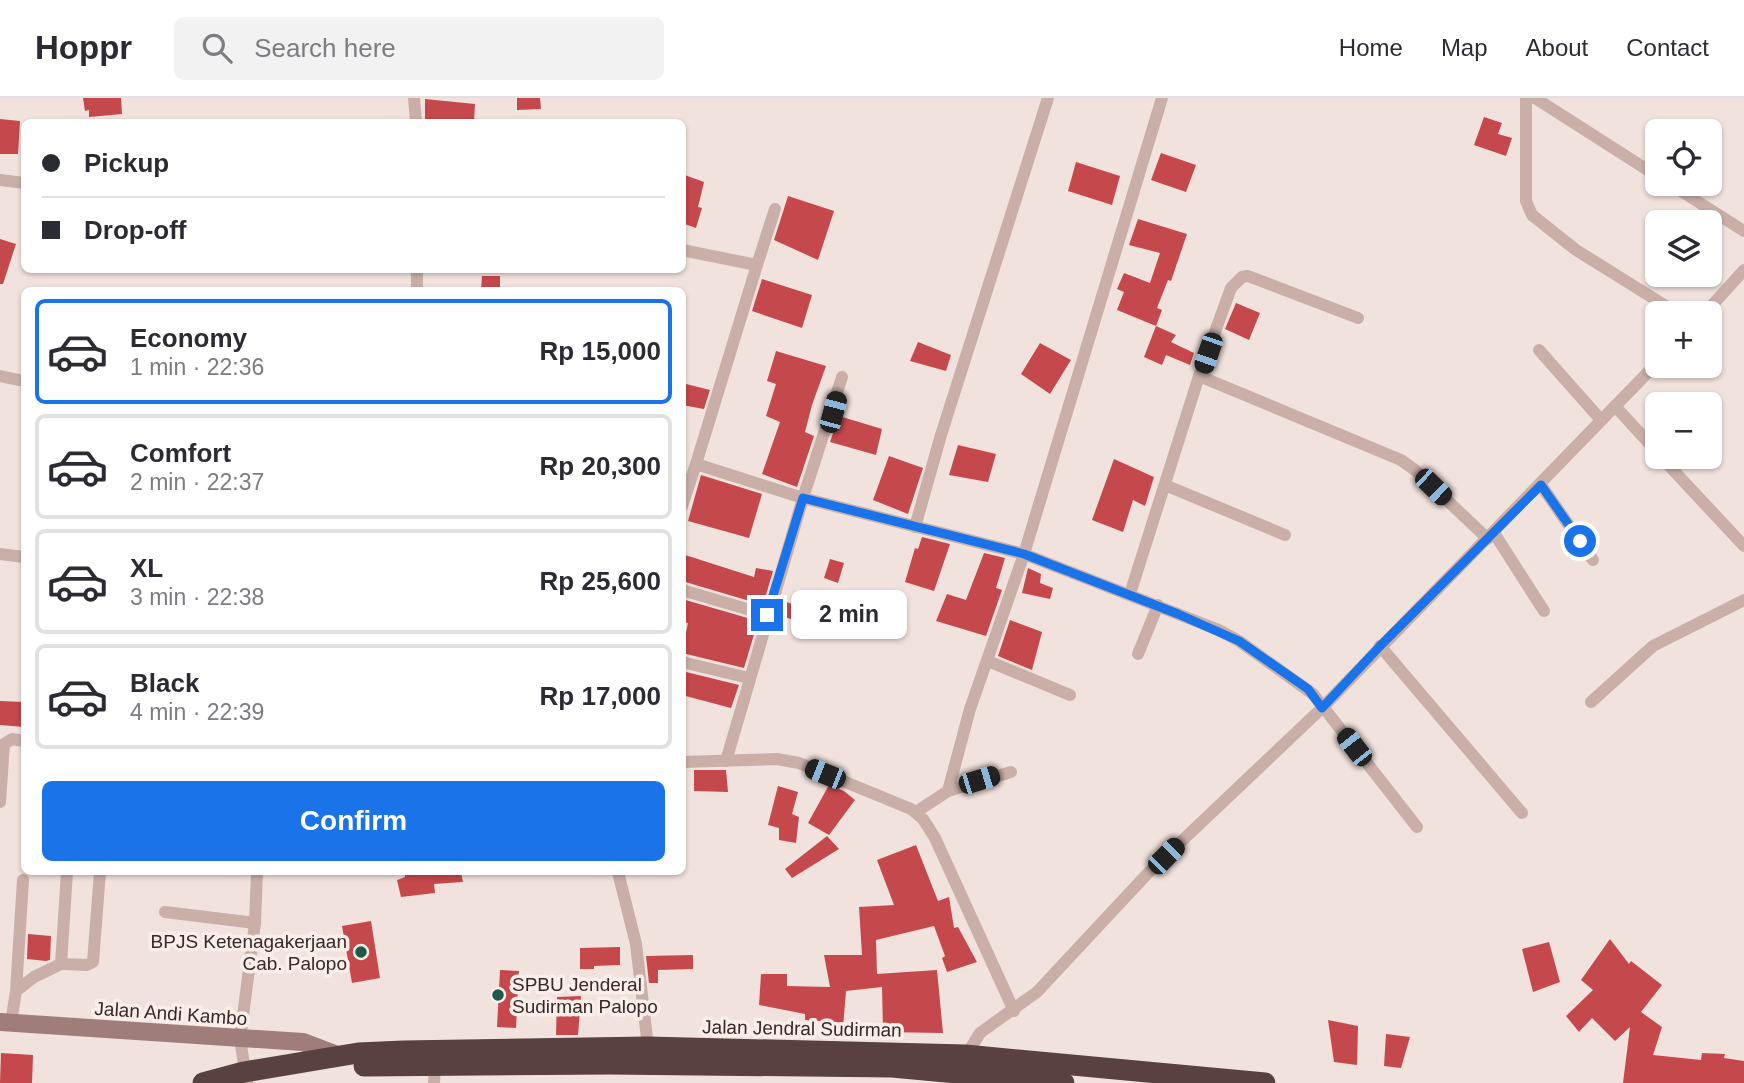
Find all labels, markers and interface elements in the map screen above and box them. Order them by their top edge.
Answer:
search box [174,17,664,80]
text: Hoppr [35,29,132,66]
icon: search [198,29,236,67]
text: Search here [254,33,396,63]
text: Home [1339,34,1403,61]
text: Map [1441,34,1488,61]
text: About [1526,34,1588,61]
text: Contact [1626,34,1709,61]
map controls [1645,119,1722,469]
button: locate [1645,119,1722,196]
text: Pickup [84,148,169,178]
button: layers [1645,210,1722,287]
text: Drop-off [84,215,187,245]
button: + [1645,301,1722,378]
icon: car [46,320,109,383]
text: Economy [130,323,247,353]
car [1192,330,1225,376]
text: Rp 15,000 [540,336,661,366]
text: 1 min · 22:36 [130,354,264,380]
car [818,389,849,435]
button: − [1645,392,1722,469]
icon: car [46,435,109,498]
text: Comfort [130,438,231,468]
text: Rp 20,300 [540,451,661,481]
car [1411,465,1456,509]
text: 2 min · 22:37 [130,469,264,495]
route start [1564,525,1596,557]
icon: car [46,550,109,613]
text: XL [130,553,163,583]
text: Rp 25,600 [540,566,661,596]
text: 3 min · 22:38 [130,584,264,610]
callout: 2 min [792,590,907,640]
route end [751,599,783,631]
text: 2 min [819,601,879,627]
icon: car [46,665,109,728]
text: Black [130,668,199,698]
text: Rp 17,000 [540,681,661,711]
text: 4 min · 22:39 [130,699,264,725]
car [1333,724,1376,770]
car [802,756,849,792]
car [956,764,1003,796]
button: Confirm [42,781,665,861]
car [1144,834,1189,878]
place label: BPJS Ketenagakerjaan Cab. Palopo [151,931,347,974]
marker: BPJS Ketenagakerjaan Cab. Palopo [353,944,369,960]
place label: SPBU Jenderal Sudirman Palopo [512,974,658,1017]
marker: SPBU Jenderal Sudirman Palopo [490,987,506,1003]
street label: Jalan Andi Kambo [94,998,248,1029]
street label: Jalan Jendral Sudirman [702,1016,902,1041]

